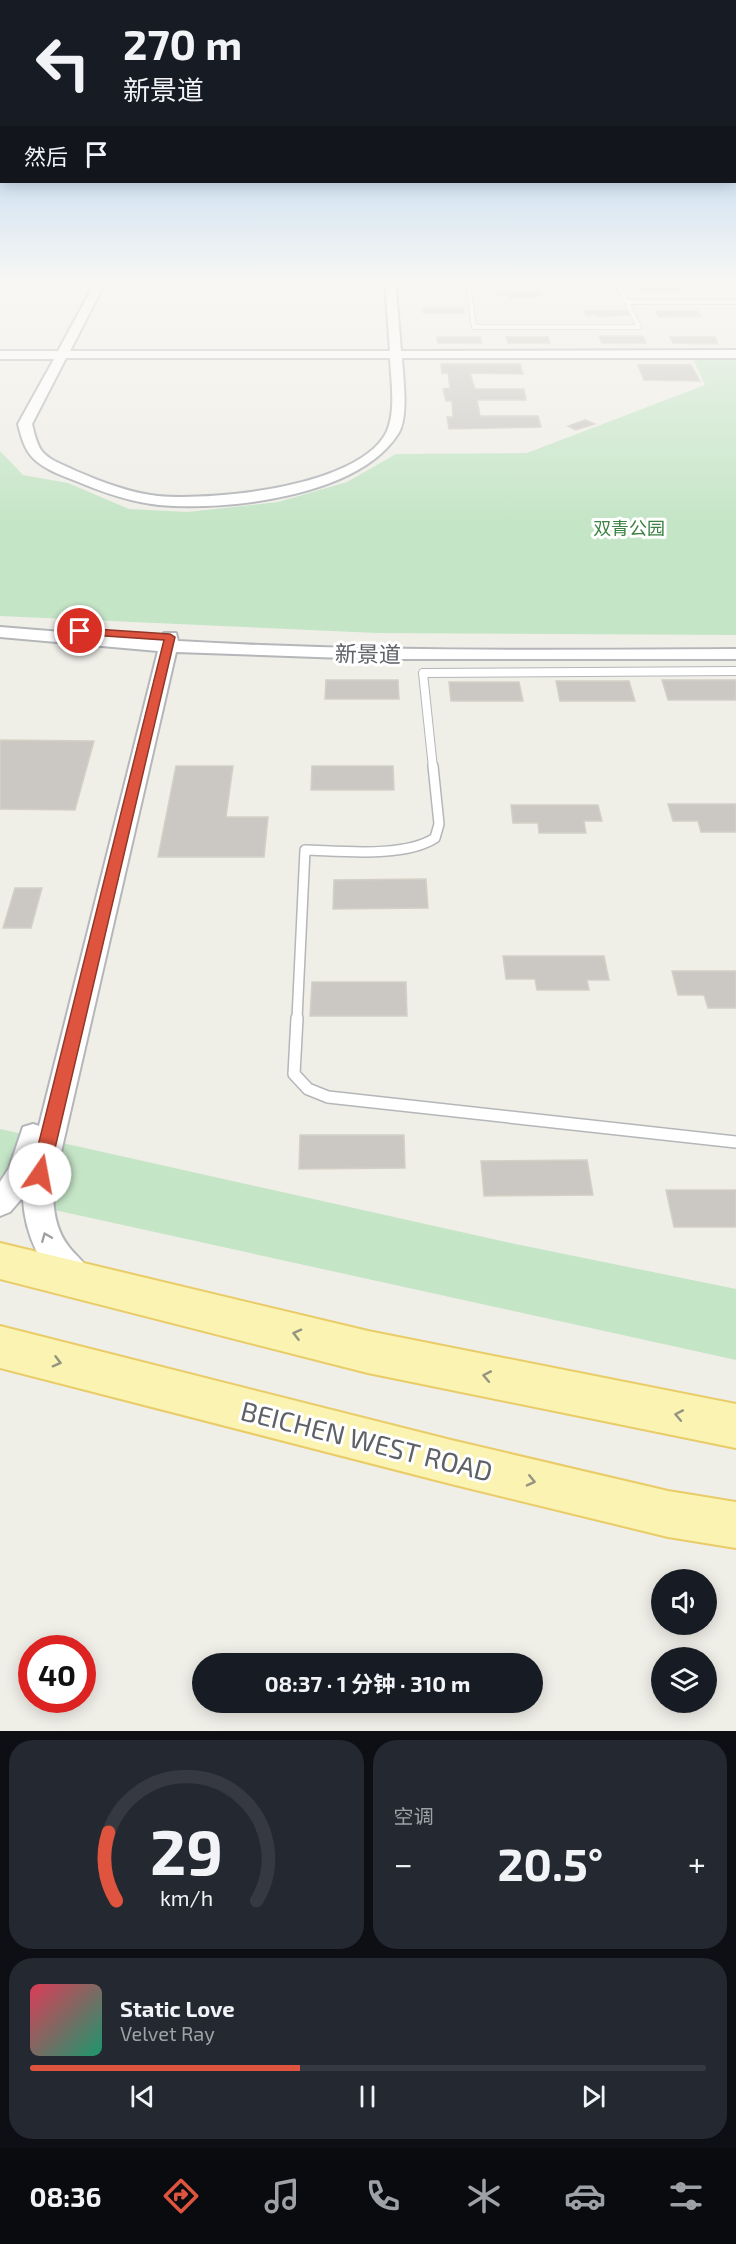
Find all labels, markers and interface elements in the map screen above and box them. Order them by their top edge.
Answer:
text: 270 m [123,18,242,68]
icon: left [24,24,102,102]
text: 新景道 [123,73,204,105]
icon: arrive [80,138,113,171]
text: 然后 [24,143,68,169]
park label: 双青公园 [593,517,665,539]
pin [54,605,105,656]
icon: arrive [63,614,96,647]
street label: 新景道 [335,639,401,667]
position arrow [8,1142,72,1206]
one-way arrow [41,1232,53,1243]
one-way arrow [292,1329,302,1342]
one-way arrow [51,1354,61,1367]
one-way arrow [483,1370,493,1383]
street label: BEICHEN WEST ROAD [238,1393,496,1487]
one-way arrow [674,1409,684,1422]
one-way arrow [526,1473,536,1486]
map controls [651,1569,717,1713]
button: sound [651,1569,717,1635]
speed limit sign: 40 [18,1635,96,1713]
button: layers [651,1647,717,1713]
text: 08:37 · 1 分钟 · 310 m [265,1670,470,1696]
text: 空调 [394,1804,434,1828]
text: 29 [150,1813,223,1888]
text: 20.5° [497,1836,603,1890]
text: − [394,1843,413,1883]
text: + [688,1843,706,1883]
text: km/h [160,1886,213,1911]
text: Static Love [120,1995,235,2021]
text: Velvet Ray [120,2021,215,2045]
icon: previous [126,2080,159,2113]
icon: pause [351,2080,384,2113]
icon: next [577,2080,610,2113]
icon: directions [160,2175,202,2217]
icon: music [261,2175,303,2217]
icon: phone [362,2175,404,2217]
icon: climate [463,2175,505,2217]
icon: car [564,2175,606,2217]
icon: filters [665,2175,707,2217]
text: 08:36 [29,2180,101,2212]

